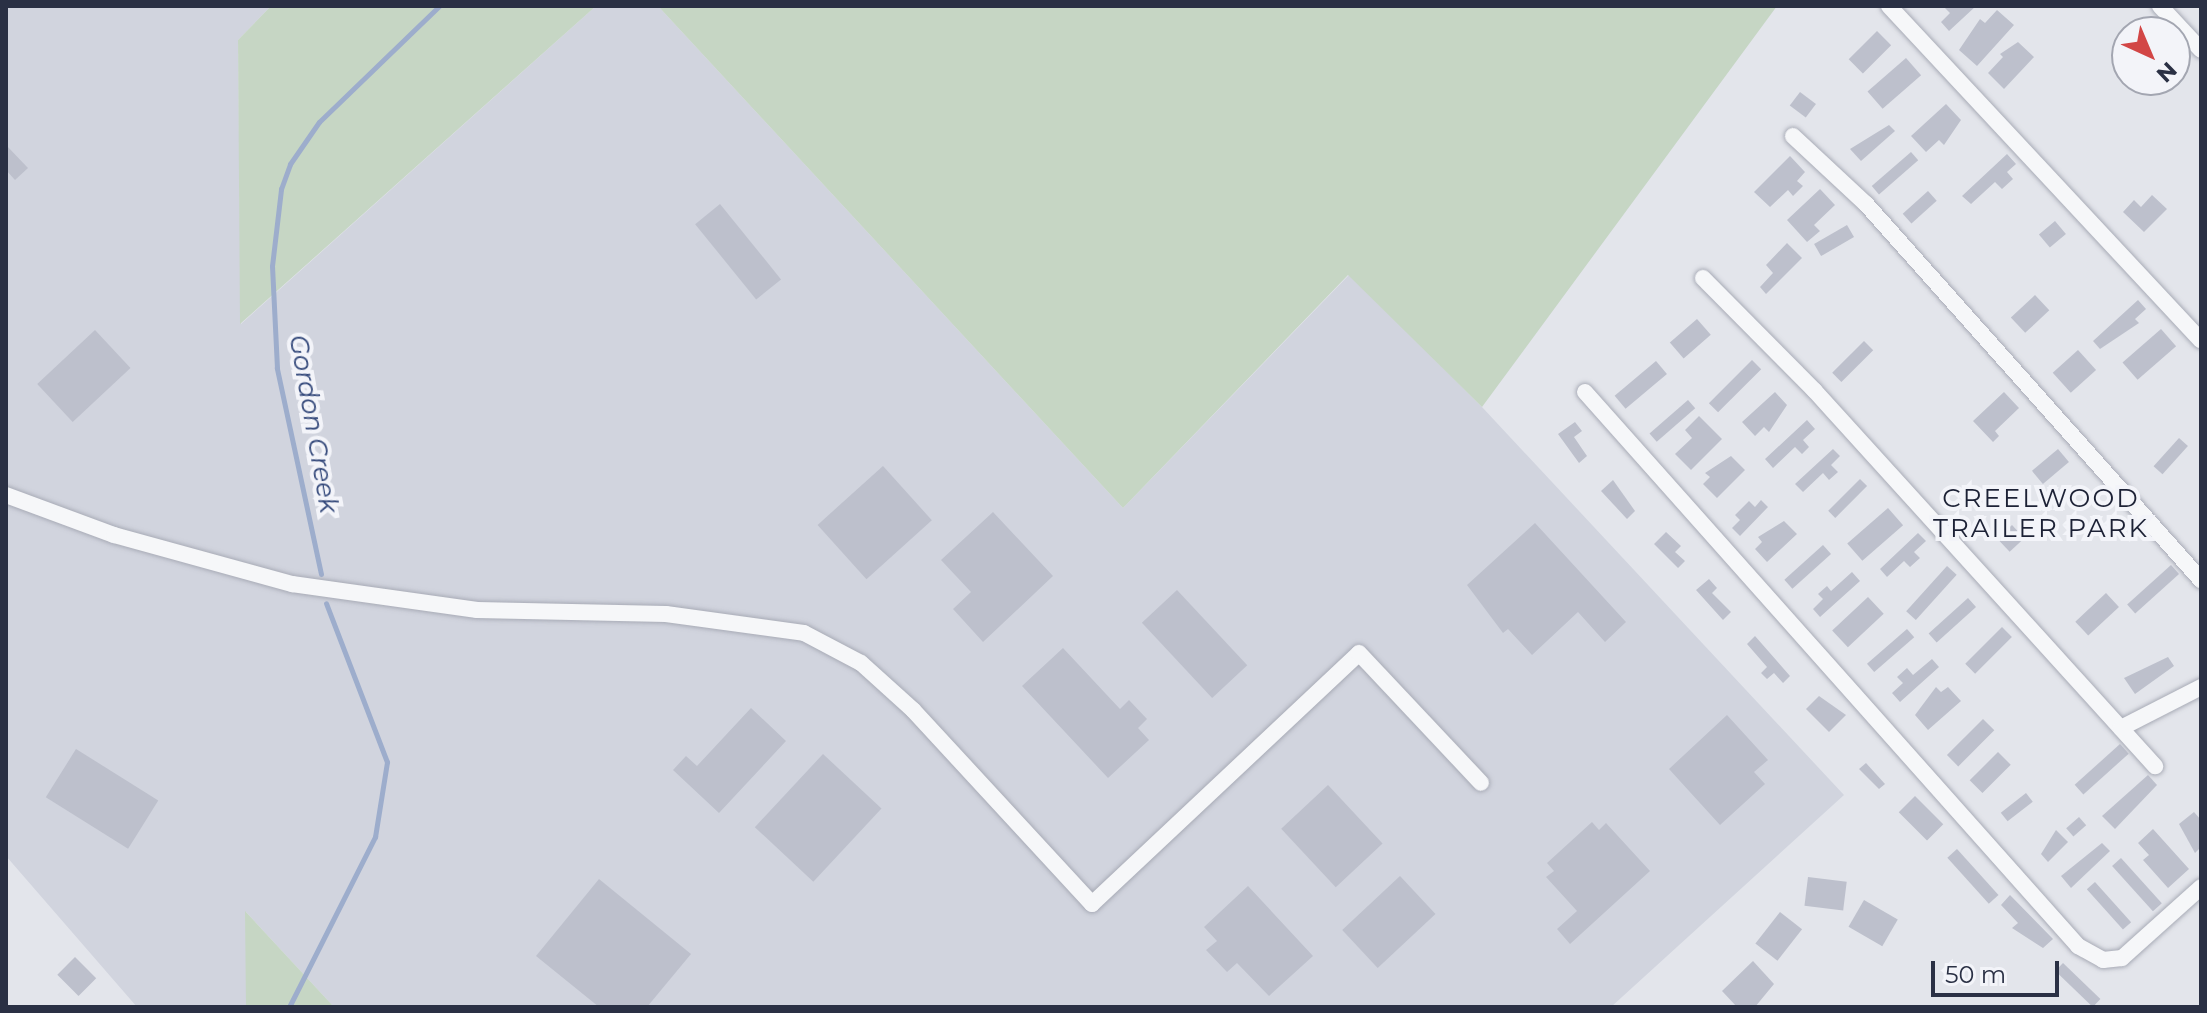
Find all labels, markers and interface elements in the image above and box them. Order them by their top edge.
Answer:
north arrow [2111,16,2191,96]
text: N [2151,56,2182,88]
water label: Gordon Creek [282,332,344,516]
district label: CREELWOOD TRAILER PARK [1933,483,2149,544]
scale bar [1935,945,2063,995]
text: 50 m [1945,960,2006,989]

